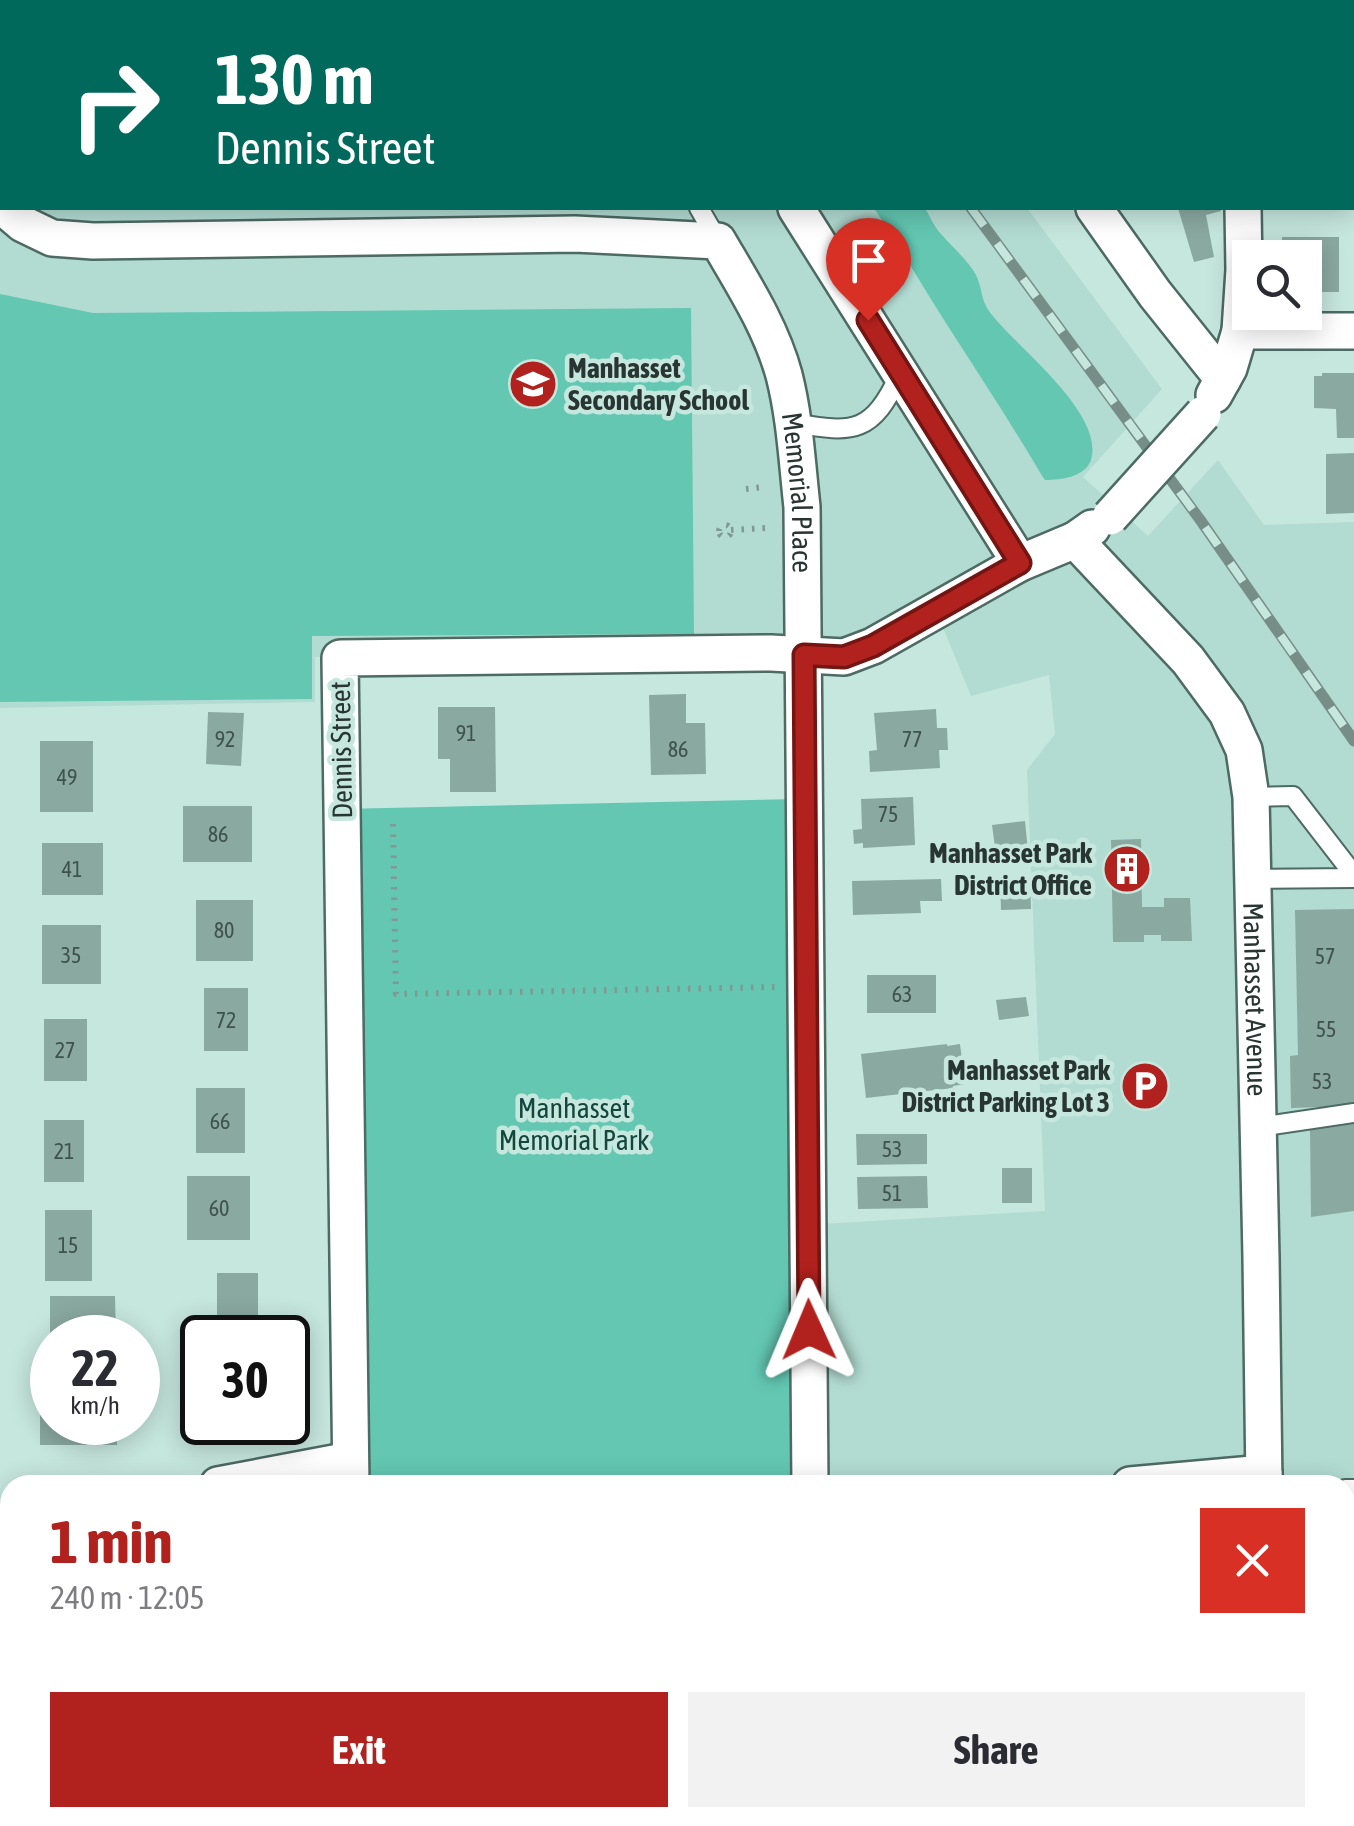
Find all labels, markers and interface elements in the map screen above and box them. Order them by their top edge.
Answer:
text: 130 m [215,39,374,119]
icon: right [50,40,180,170]
text: Dennis Street [215,122,435,174]
pin [826,218,911,321]
icon: arrive [841,233,896,288]
map controls [1232,240,1322,330]
button: search [1232,240,1322,330]
place label: Manhasset Secondary School [568,352,749,416]
school or university icon: Manhasset Secondary School [507,358,559,410]
street label: Memorial Place [776,410,819,573]
street label: Dennis Street [324,681,358,819]
house number: 91 [456,720,476,746]
house number: 92 [215,726,235,752]
house number: 77 [902,726,922,752]
house number: 86 [668,736,688,762]
house number: 49 [57,764,77,790]
house number: 75 [878,801,898,827]
house number: 86 [208,821,228,847]
place label: Manhasset Park District Office [929,837,1093,901]
building icon: Manhasset Park District Office [1101,843,1153,895]
house number: 41 [62,856,82,882]
street label: Manhasset Avenue [1237,902,1274,1097]
house number: 80 [214,917,234,943]
house number: 35 [61,942,81,968]
house number: 57 [1315,943,1335,969]
house number: 63 [892,981,912,1007]
house number: 72 [216,1007,236,1033]
house number: 55 [1316,1016,1336,1042]
house number: 27 [55,1037,75,1063]
place label: Manhasset Park District Parking Lot 3 [901,1054,1111,1118]
parking icon: Manhasset Park District Parking Lot 3 [1119,1060,1171,1112]
house number: 53 [1312,1068,1332,1094]
park label: Manhasset Memorial Park [499,1092,649,1156]
house number: 66 [210,1108,230,1134]
house number: 53 [882,1136,902,1162]
house number: 21 [54,1138,74,1164]
house number: 51 [882,1180,902,1206]
house number: 60 [209,1195,229,1221]
house number: 15 [58,1232,78,1258]
position arrow [757,1278,861,1382]
speed limit sign: 30 [180,1315,310,1445]
text: 22 [71,1339,118,1397]
text: km/h [70,1391,120,1419]
text: 1 min [50,1507,173,1576]
button: close [1200,1508,1305,1613]
text: 240 m · 12:05 [50,1579,205,1616]
button: Exit [50,1692,668,1807]
button: Share [688,1692,1305,1807]

